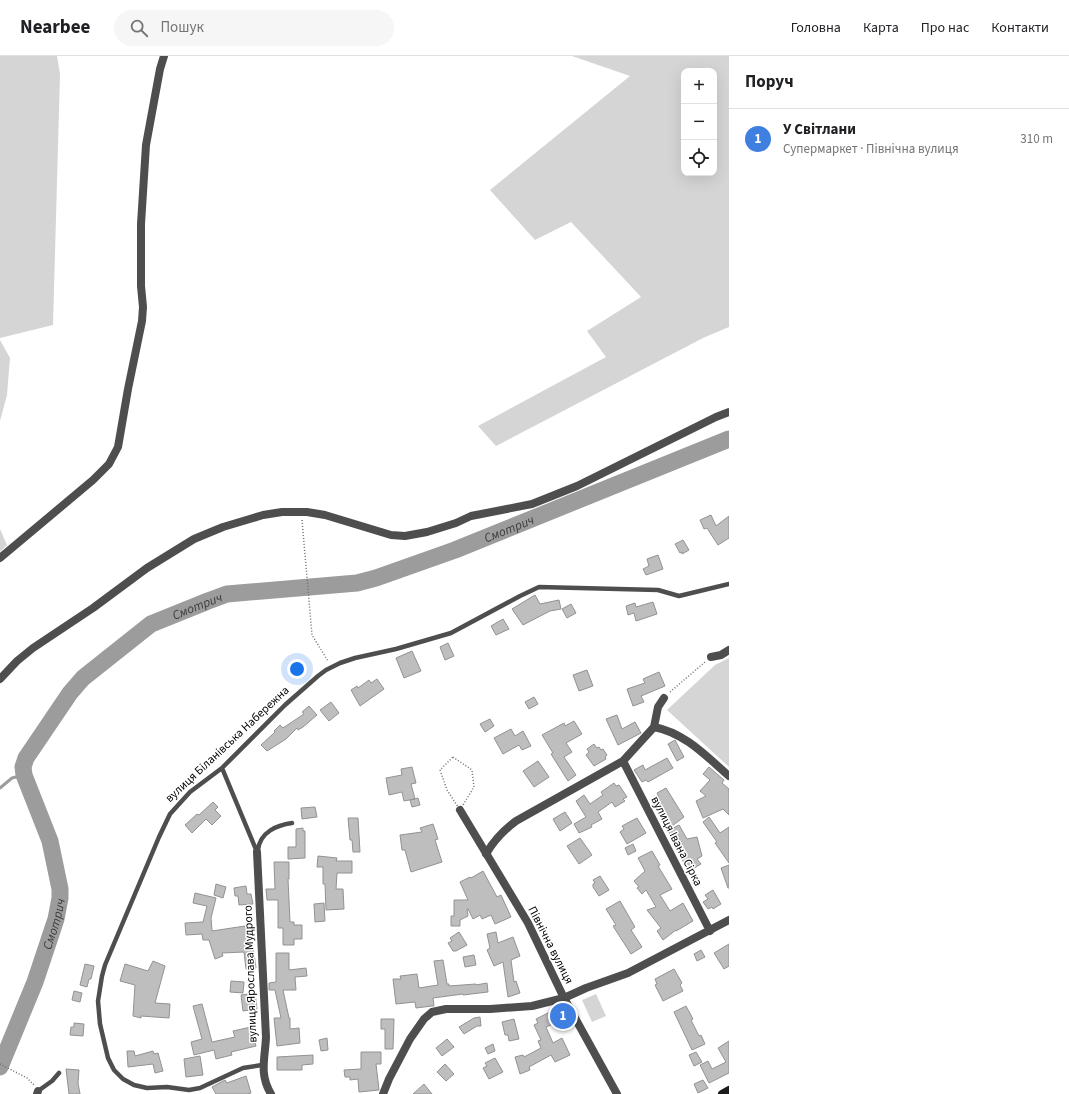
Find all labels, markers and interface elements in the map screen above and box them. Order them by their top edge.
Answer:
search box [114,10,394,46]
text: Nearbee [20,14,90,41]
icon: search [128,17,150,39]
text: Пошук [160,17,204,38]
text: Головна [791,18,841,38]
text: Карта [863,18,899,38]
text: Про нас [921,18,969,38]
text: Контакти [991,18,1049,38]
map controls [681,68,717,176]
button: + [681,68,717,104]
text: Поруч [745,70,794,94]
button: − [681,104,717,140]
text: У Світлани [783,119,856,140]
text: 1 [755,130,761,148]
text: 310 m [1020,130,1053,148]
button: locate [681,140,717,176]
text: Супермаркет · Північна вулиця [783,140,959,158]
water label: Смотрич [481,511,537,547]
water label: Смотрич [170,589,225,625]
your location [287,659,307,679]
street label: вулиця Біланівська Набережна [162,682,293,806]
street label: вулиця Івана Сірка [647,793,707,889]
water label: Смотрич [38,897,70,952]
street label: Північна вулиця [524,903,578,987]
street label: вулиця Ярослава Мудрого [240,905,261,1043]
pin: 1 [550,1001,576,1031]

